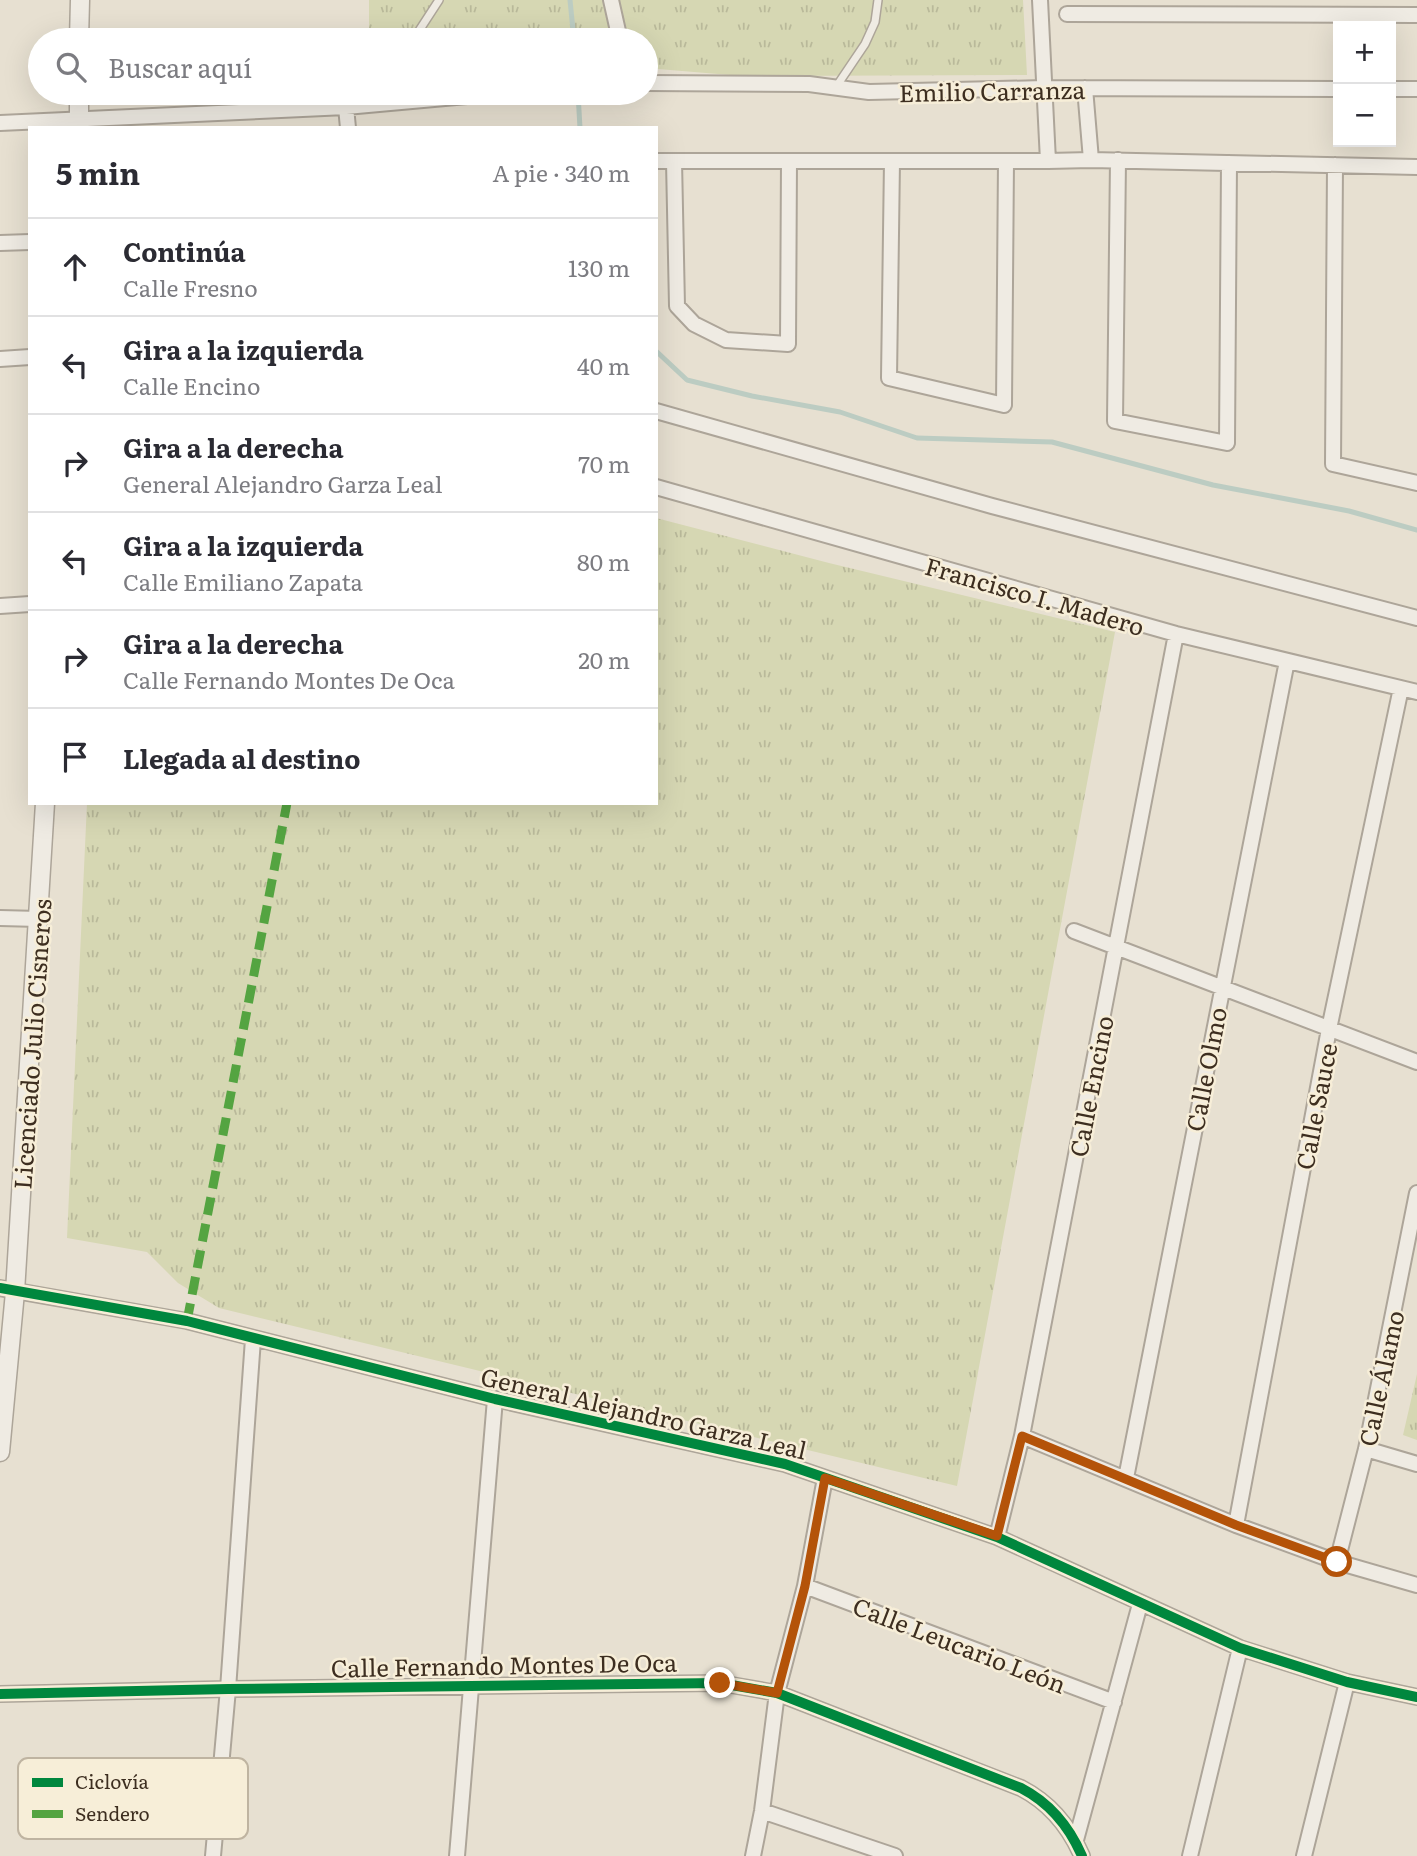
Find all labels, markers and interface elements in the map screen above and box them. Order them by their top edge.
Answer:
map controls [1333,21,1396,147]
button: + [1333,21,1396,84]
search box [28,28,658,105]
text: Buscar aquí [108,47,252,86]
icon: search [52,48,90,86]
street label: Emilio Carranza [898,71,1086,109]
button: − [1333,84,1396,147]
text: 5 min [56,150,140,194]
text: A pie · 340 m [493,155,630,189]
text: Continúa [123,231,246,270]
icon: ahead [56,248,94,286]
text: 130 m [568,250,630,284]
text: Calle Fresno [123,270,258,304]
text: Gira a la izquierda [123,329,364,368]
icon: left [56,346,94,384]
text: 40 m [577,348,630,382]
text: Calle Encino [123,368,260,402]
text: Gira a la derecha [123,427,343,466]
icon: right [56,444,94,482]
text: 70 m [578,446,630,480]
text: General Alejandro Garza Leal [123,466,443,500]
text: Gira a la izquierda [123,525,364,564]
icon: left [56,542,94,580]
text: 80 m [577,544,630,578]
street label: Francisco I. Madero [921,547,1149,643]
text: Calle Emiliano Zapata [123,564,363,598]
text: Gira a la derecha [123,623,343,662]
icon: right [56,640,94,678]
text: 20 m [578,642,630,676]
text: Calle Fernando Montes De Oca [123,662,455,696]
icon: arrive [56,738,94,776]
text: Llegada al destino [123,738,360,777]
street label: Licenciado Julio Cisneros [3,897,59,1190]
street label: Calle Olmo [1176,1004,1234,1134]
street label: Calle Encino [1059,1012,1121,1160]
street label: Calle Sauce [1286,1040,1344,1172]
street label: Calle Álamo [1349,1307,1411,1449]
street label: General Alejandro Garza Leal [478,1357,810,1467]
route start [1321,1546,1352,1577]
street label: Calle Leucario León [848,1587,1072,1701]
street label: Calle Fernando Montes De Oca [331,1643,677,1685]
route end [704,1667,735,1698]
legend [18,1758,248,1839]
text: Ciclovía [75,1767,150,1795]
text: Sendero [75,1799,150,1827]

